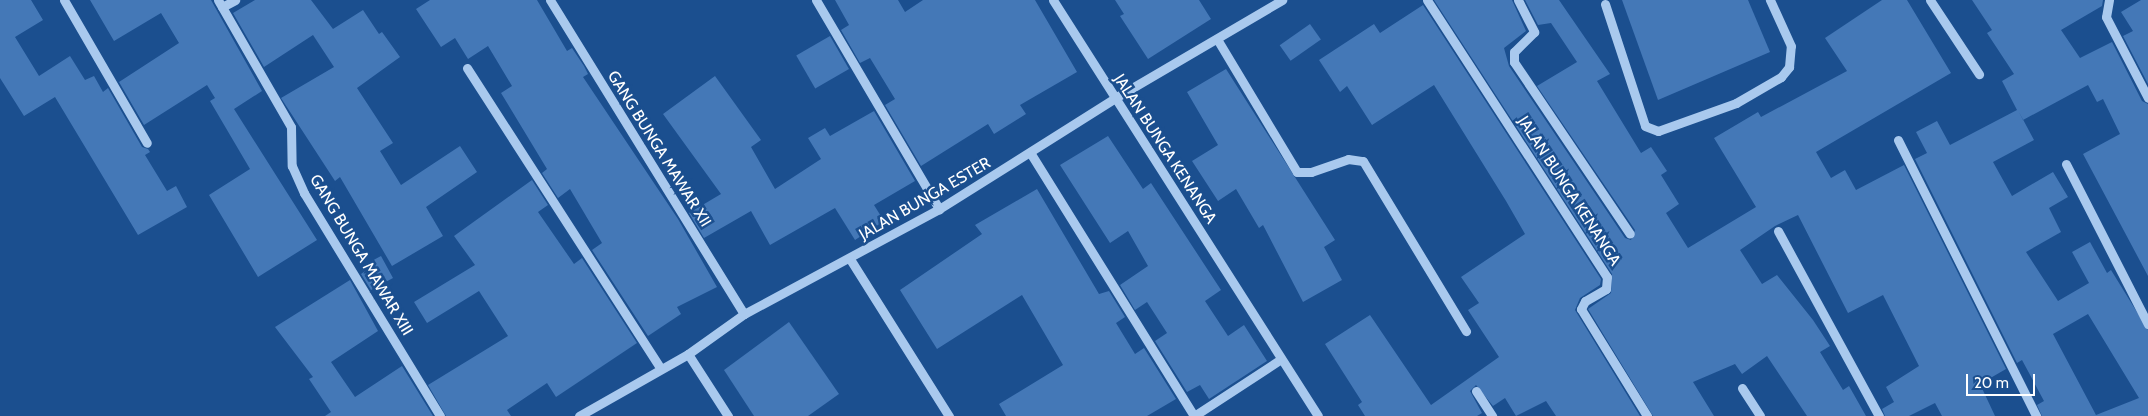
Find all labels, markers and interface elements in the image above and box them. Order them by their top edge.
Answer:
street label: GANG BUNGA MAWAR XII [603,67,715,231]
street label: JALAN BUNGA KENANGA [1110,71,1220,227]
street label: JALAN BUNGA KENANGA [1514,113,1624,269]
street label: JALAN BUNGA ESTER [856,154,994,244]
street label: GANG BUNGA MAWAR XIII [305,171,417,339]
scale bar [1968,364,2037,396]
text: 20 m [1974,374,2009,392]

